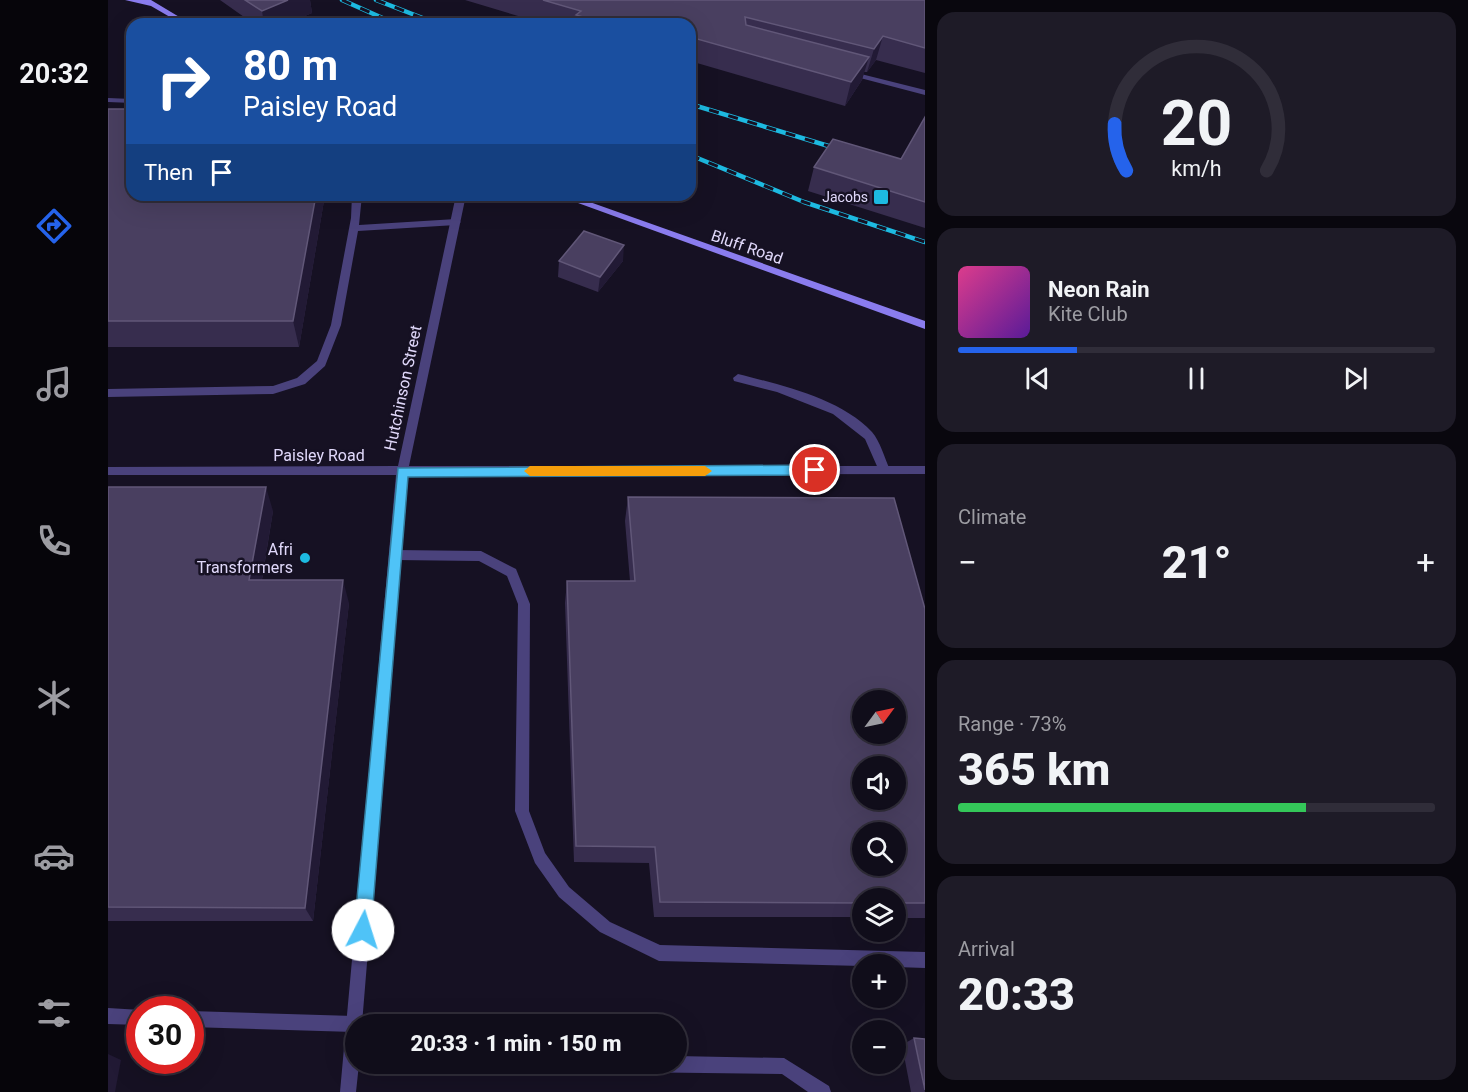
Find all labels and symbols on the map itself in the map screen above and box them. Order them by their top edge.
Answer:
marker: Jacobs [872,188,890,206]
place label: Jacobs [822,189,868,205]
street label: Bluff Road [709,226,785,268]
street label: Hutchinson Street [380,324,426,452]
pin [789,444,840,495]
street label: Paisley Road [273,446,365,465]
place label: Afri Transformers [197,540,293,577]
marker: Afri Transformers [298,551,312,565]
north arrow [852,690,906,744]
position arrow [331,898,395,962]
speed limit sign: 30 [126,996,204,1074]

